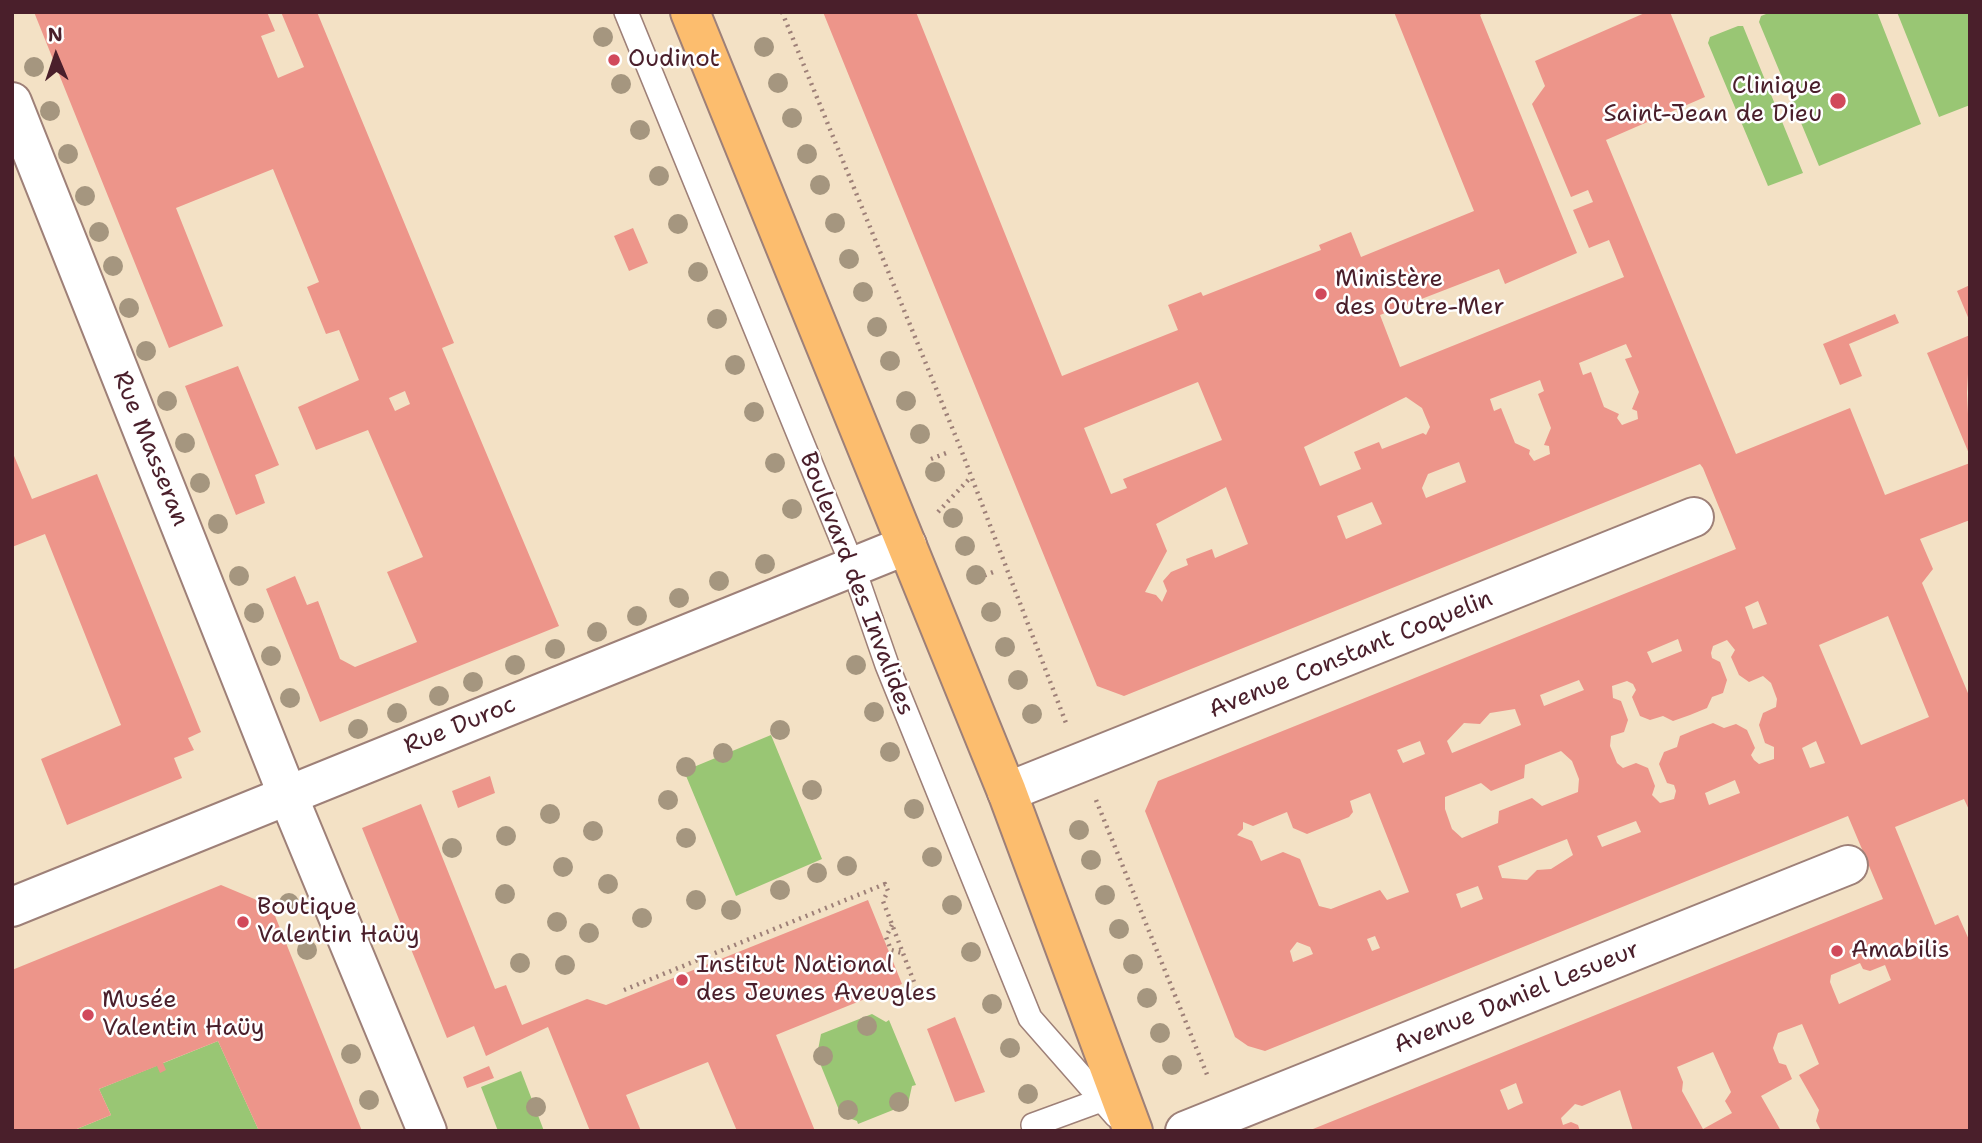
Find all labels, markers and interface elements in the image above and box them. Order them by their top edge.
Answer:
north arrow [21,21,91,91]
text: N [47,22,63,47]
place label: Oudinot [628,46,720,74]
marker: Oudinot [606,52,622,68]
place label: Clinique Saint-Jean de Dieu [1604,73,1822,129]
marker: Clinique Saint-Jean de Dieu [1828,91,1848,111]
place label: Ministère des Outre-Mer [1335,266,1505,322]
marker: Ministère des Outre-Mer [1313,286,1329,302]
street label: Rue Masseran [106,367,194,531]
street label: Boulevard des Invalides [792,448,920,720]
street label: Avenue Constant Coquelin [1205,585,1497,725]
street label: Rue Duroc [400,691,520,761]
place label: Boutique Valentin Haüy [257,894,420,950]
marker: Boutique Valentin Haüy [235,914,251,930]
street label: Avenue Daniel Lesueur [1390,936,1644,1060]
place label: Amabilis [1851,937,1950,965]
marker: Amabilis [1829,943,1845,959]
place label: Institut National des Jeunes Aveugles [696,952,937,1008]
marker: Institut National des Jeunes Aveugles [674,972,690,988]
place label: Musée Valentin Haüy [102,987,265,1043]
marker: Musée Valentin Haüy [80,1007,96,1023]

